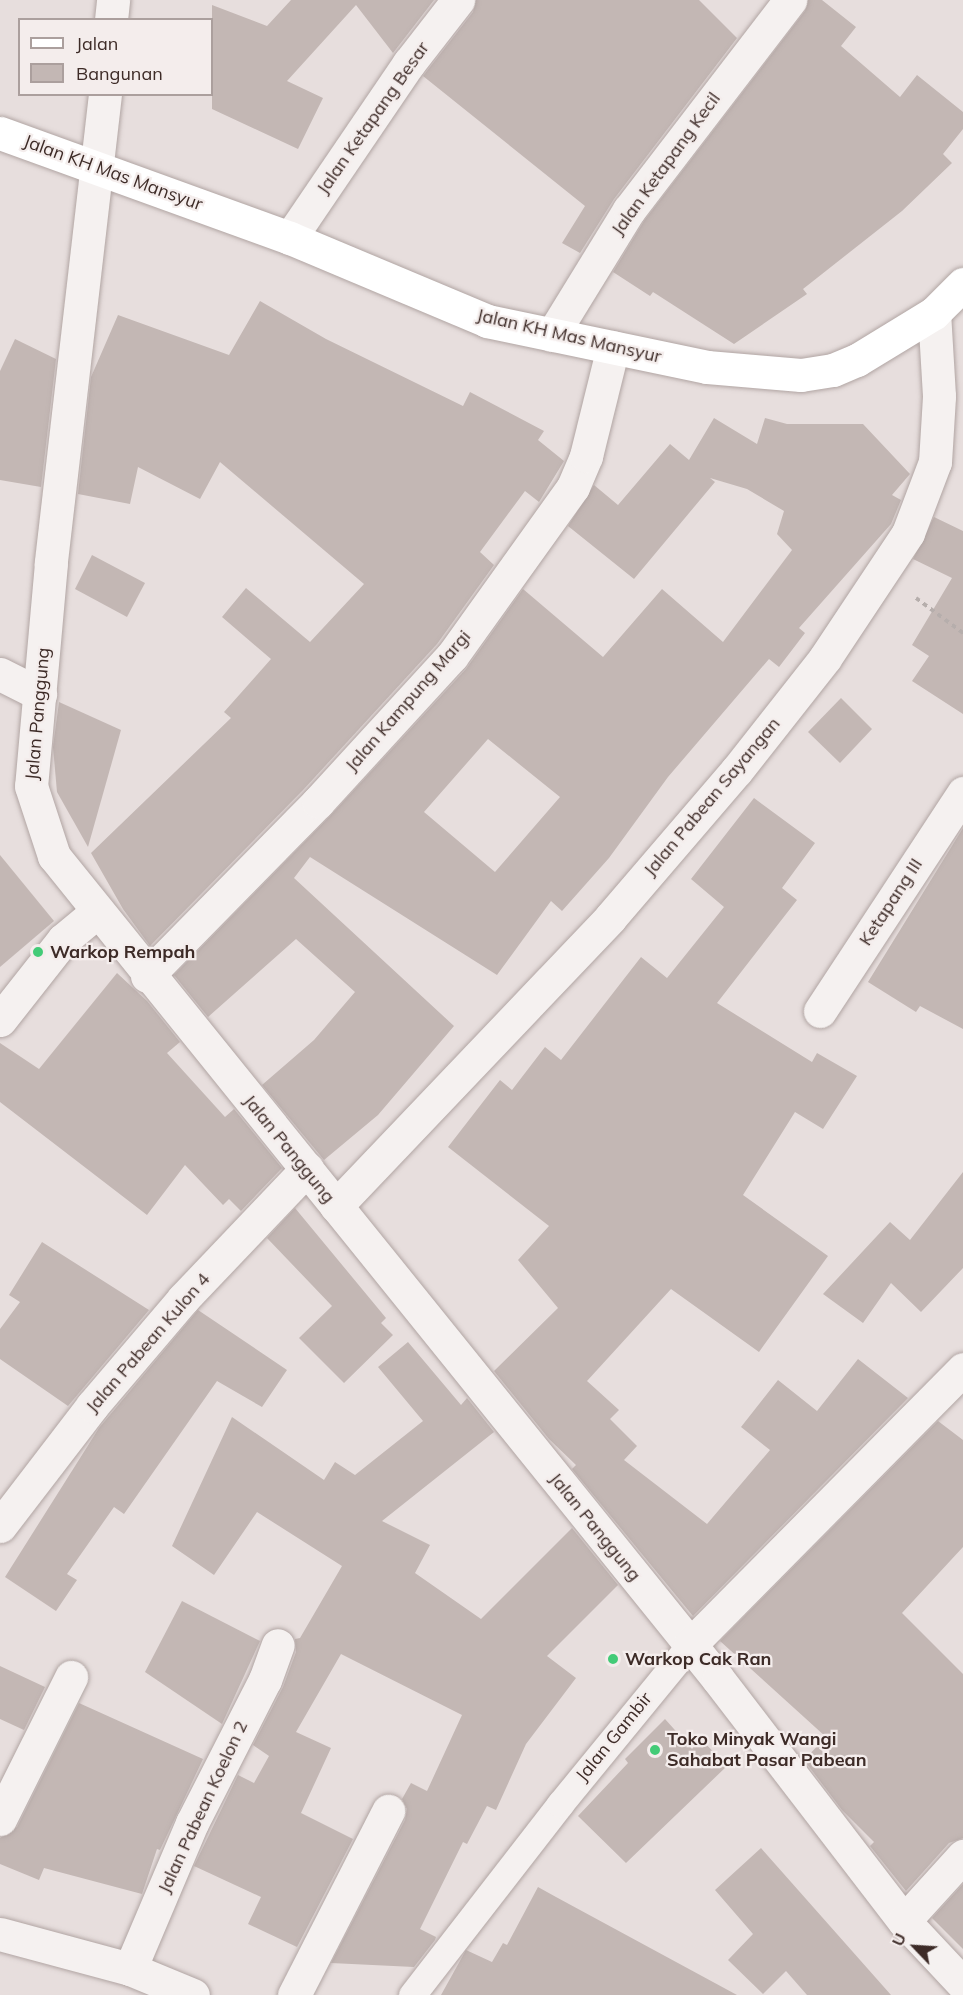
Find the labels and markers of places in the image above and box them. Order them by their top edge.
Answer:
place label: Warkop Rempah [50,941,195,963]
marker: Warkop Rempah [31,945,45,959]
place label: Warkop Cak Ran [625,1648,771,1670]
marker: Warkop Cak Ran [606,1652,620,1666]
place label: Toko Minyak Wangi Sahabat Pasar Pabean [667,1729,867,1772]
marker: Toko Minyak Wangi Sahabat Pasar Pabean [648,1743,662,1757]

